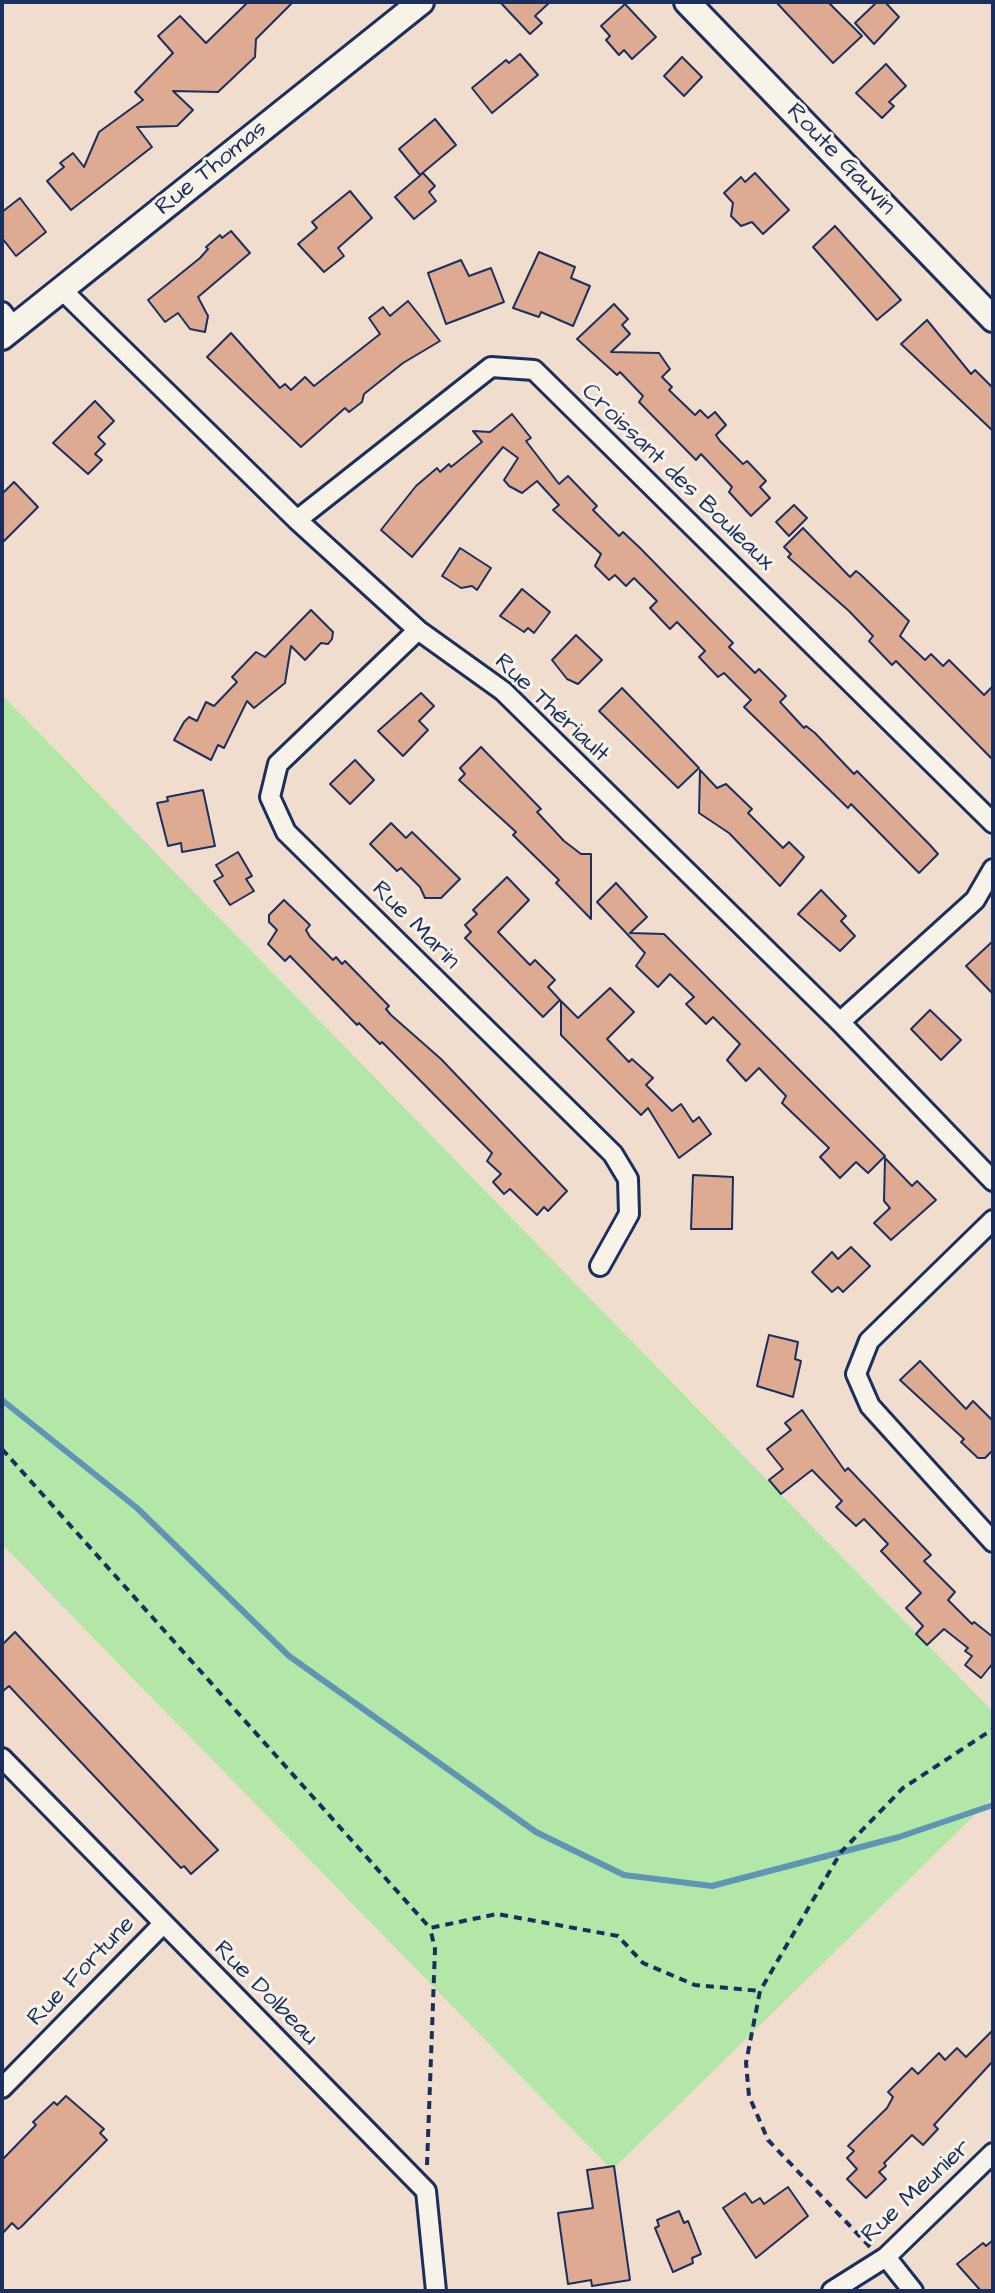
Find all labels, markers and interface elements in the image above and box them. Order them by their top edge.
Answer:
street label: Route Gauvin [780,98,900,222]
street label: Rue Thomas [150,115,274,223]
street label: Croissant des Bouleaux [575,378,779,578]
street label: Rue Thériault [488,649,614,769]
street label: Rue Marin [365,876,465,976]
street label: Rue Fortune [22,1911,142,2033]
street label: Rue Dolbeau [207,1936,323,2052]
street label: Rue Meunier [856,2134,978,2250]

